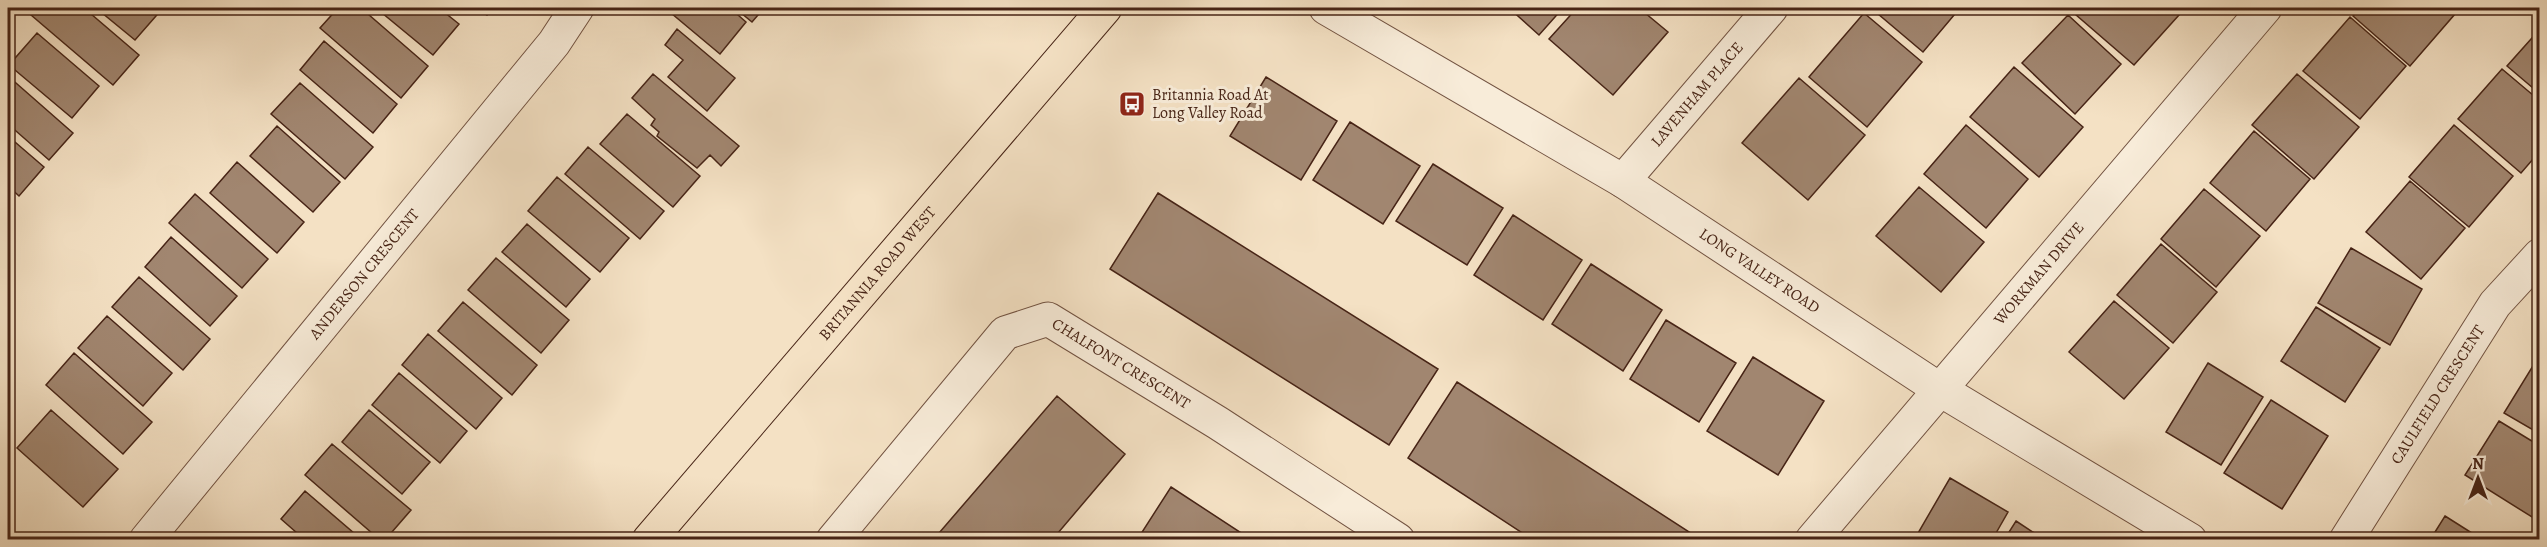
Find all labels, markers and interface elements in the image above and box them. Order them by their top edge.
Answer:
street label: LAVENHAM PLACE [1646,37,1748,152]
place label: Britannia Road At Long Valley Road [1152,84,1269,124]
bus stop icon: Britannia Road At Long Valley Road [1117,89,1147,119]
street label: BRITANNIA ROAD WEST [814,202,941,345]
street label: ANDERSON CRESCENT [303,204,425,345]
street label: WORKMAN DRIVE [1988,217,2089,331]
street label: LONG VALLEY ROAD [1695,223,1824,319]
street label: CHALFONT CRESCENT [1048,313,1195,415]
street label: CAULFIELD CRESCENT [2387,321,2489,467]
north arrow [2448,448,2508,508]

